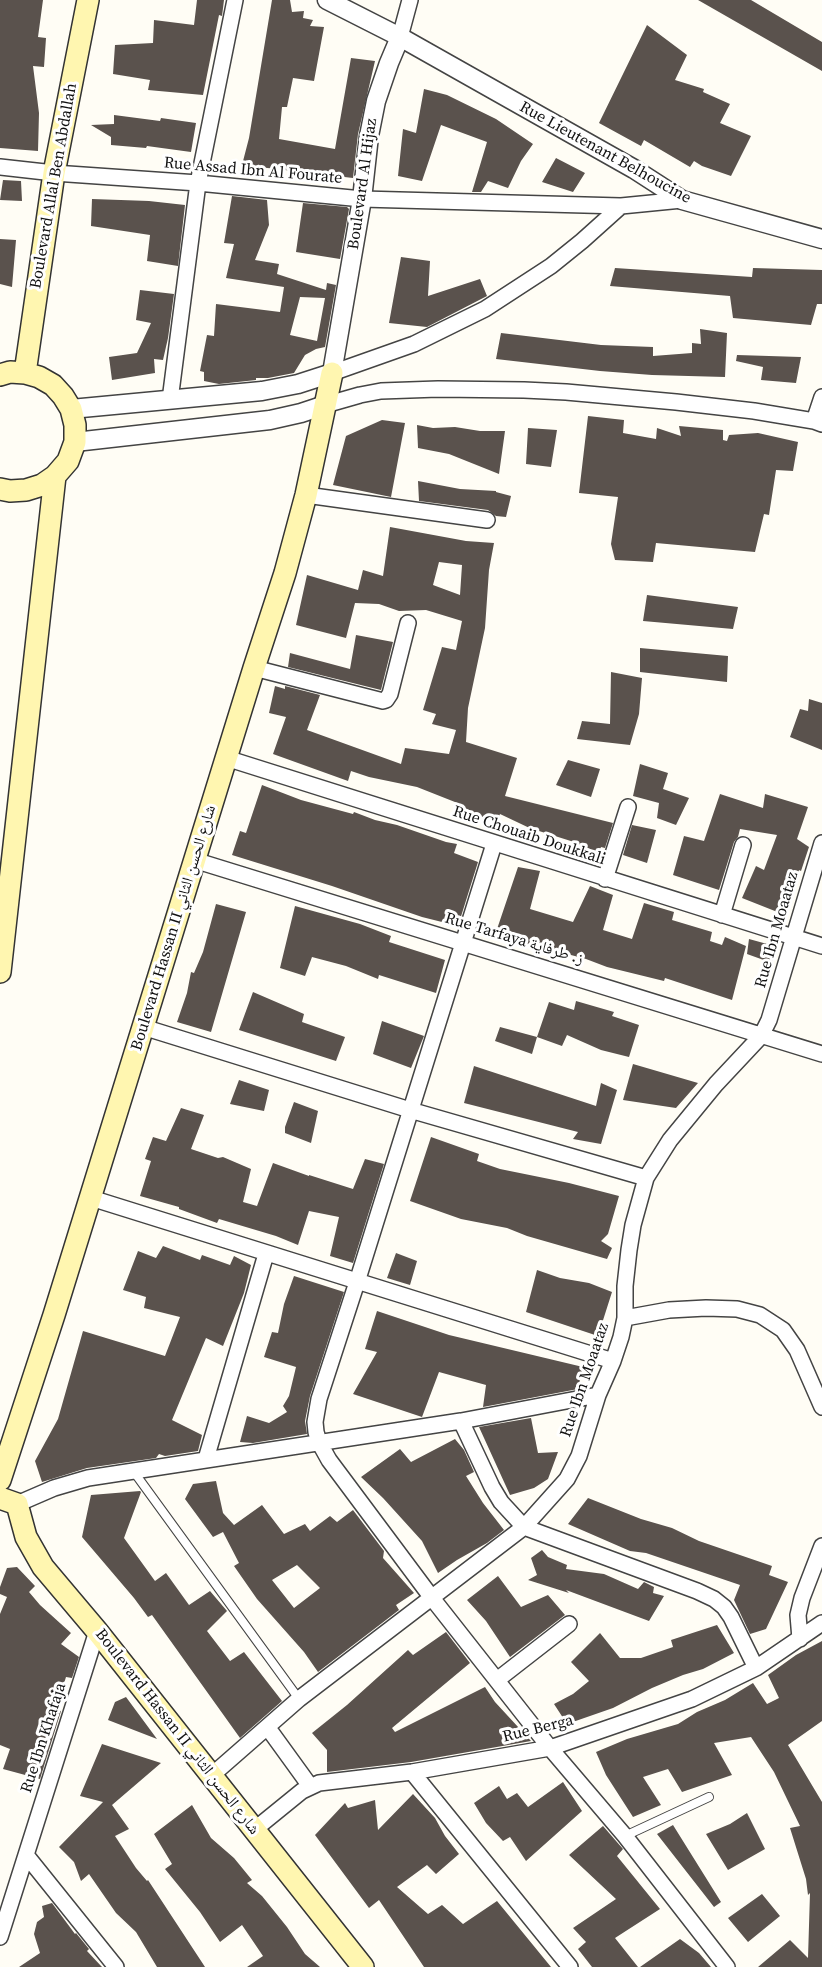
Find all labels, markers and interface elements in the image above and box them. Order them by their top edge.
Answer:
street label: Boulevard Allal Ben Abdallah [26,82,82,290]
street label: Rue Lieutenant Belhoucine [516,98,694,208]
street label: Boulevard Al Hijaz [344,117,382,251]
street label: Rue Assad Ibn Al Fourate [163,154,343,188]
street label: Rue Chouaib Doukkali [450,802,608,870]
street label: Boulevard Hassan II شارع الحسن الثاني [127,803,221,1053]
street label: Rue Ibn Moaataz [751,870,803,990]
street label: Rue Tarfaya ز. طرفاية [442,909,586,969]
street label: Rue Ibn Moaataz [556,1320,614,1440]
street label: Boulevard Hassan II شارع الحسن الثاني [91,1625,263,1839]
street label: Rue Ibn Khafaja [17,1680,71,1796]
street label: Rue Berga [501,1711,575,1747]

